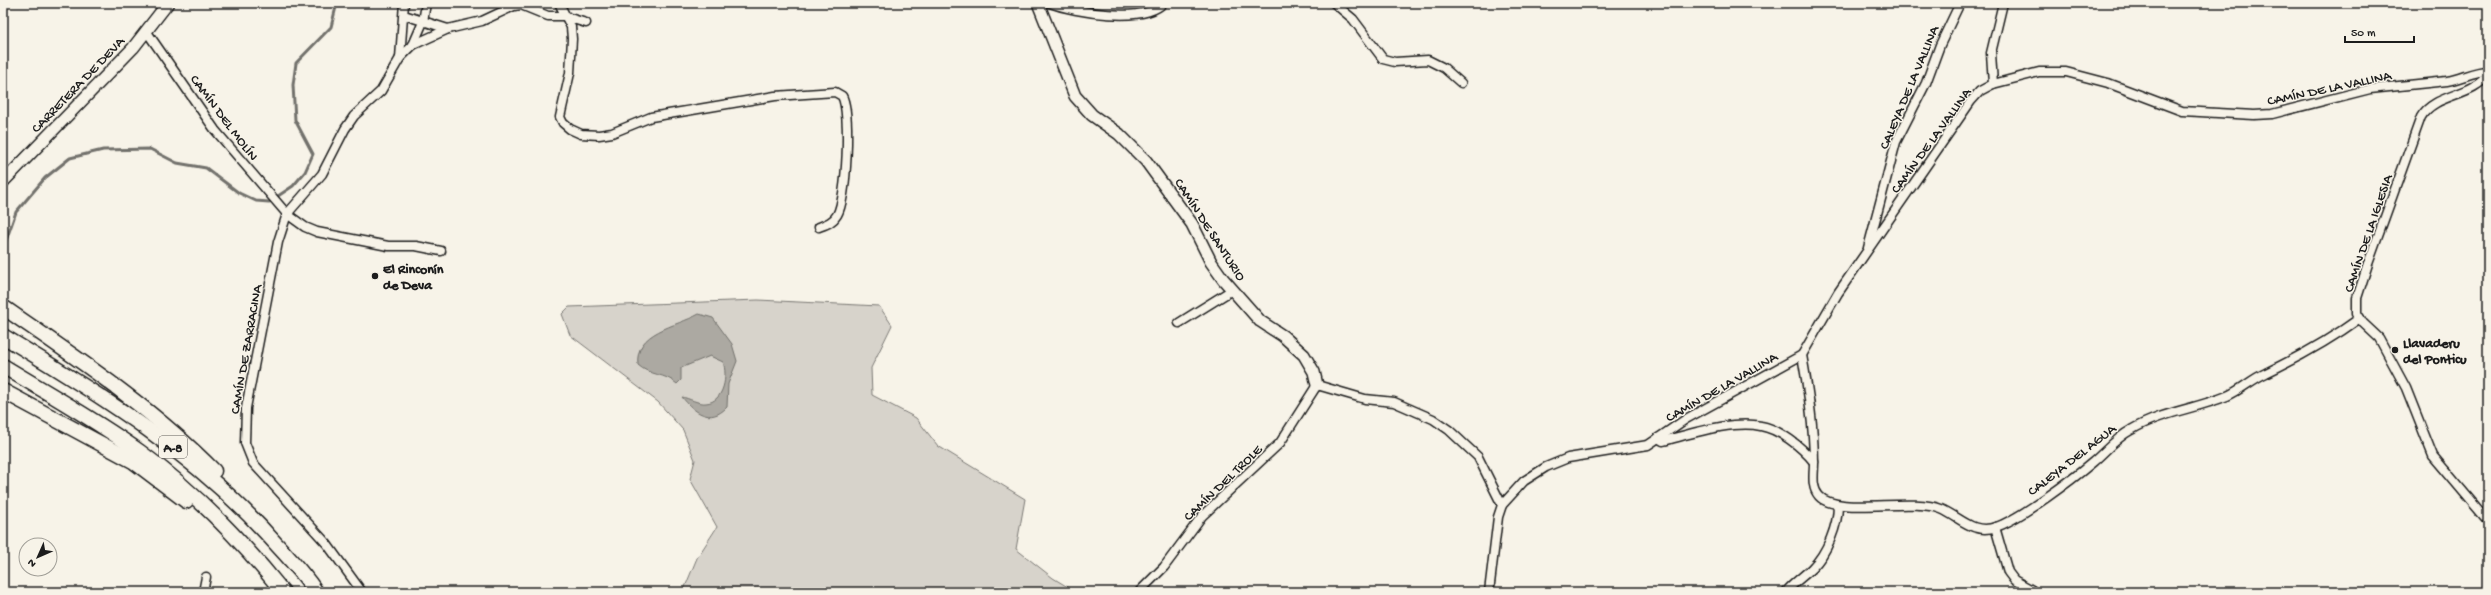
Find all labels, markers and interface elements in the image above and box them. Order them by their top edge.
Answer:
scale bar [2345,18,2414,44]
street label: CALEYA DE LA VALLINA [1877,23,1944,152]
text: 50 m [2351,27,2376,41]
street label: CARRETERA DE DEVA [28,34,130,137]
street label: CAMÍN DE LA VALLINA [2266,68,2394,111]
street label: CAMÍN DEL MOLÍN [185,72,261,165]
street label: CAMÍN DE LA VALLINA [1888,85,1976,198]
street label: CAMÍN DE LA IGLESIA [2341,172,2398,295]
street label: CAMÍN DE SANTURIO [1169,176,1249,285]
place label: El Rinconín de Deva [383,262,444,295]
marker: El Rinconín de Deva [370,271,380,281]
street label: CAMÍN DE ZARRACINA [228,283,267,415]
place label: Llavaderu del Ponticu [2403,336,2467,369]
marker: Llavaderu del Ponticu [2390,345,2400,355]
street label: CAMÍN DE LA VALLINA [1663,349,1782,427]
street label: CALEYA DEL AGUA [2025,421,2121,501]
road number: A-8 [159,436,187,458]
street label: CAMÍN DEL TROLE [1181,441,1267,526]
north arrow [18,537,58,577]
text: N [26,556,39,569]

